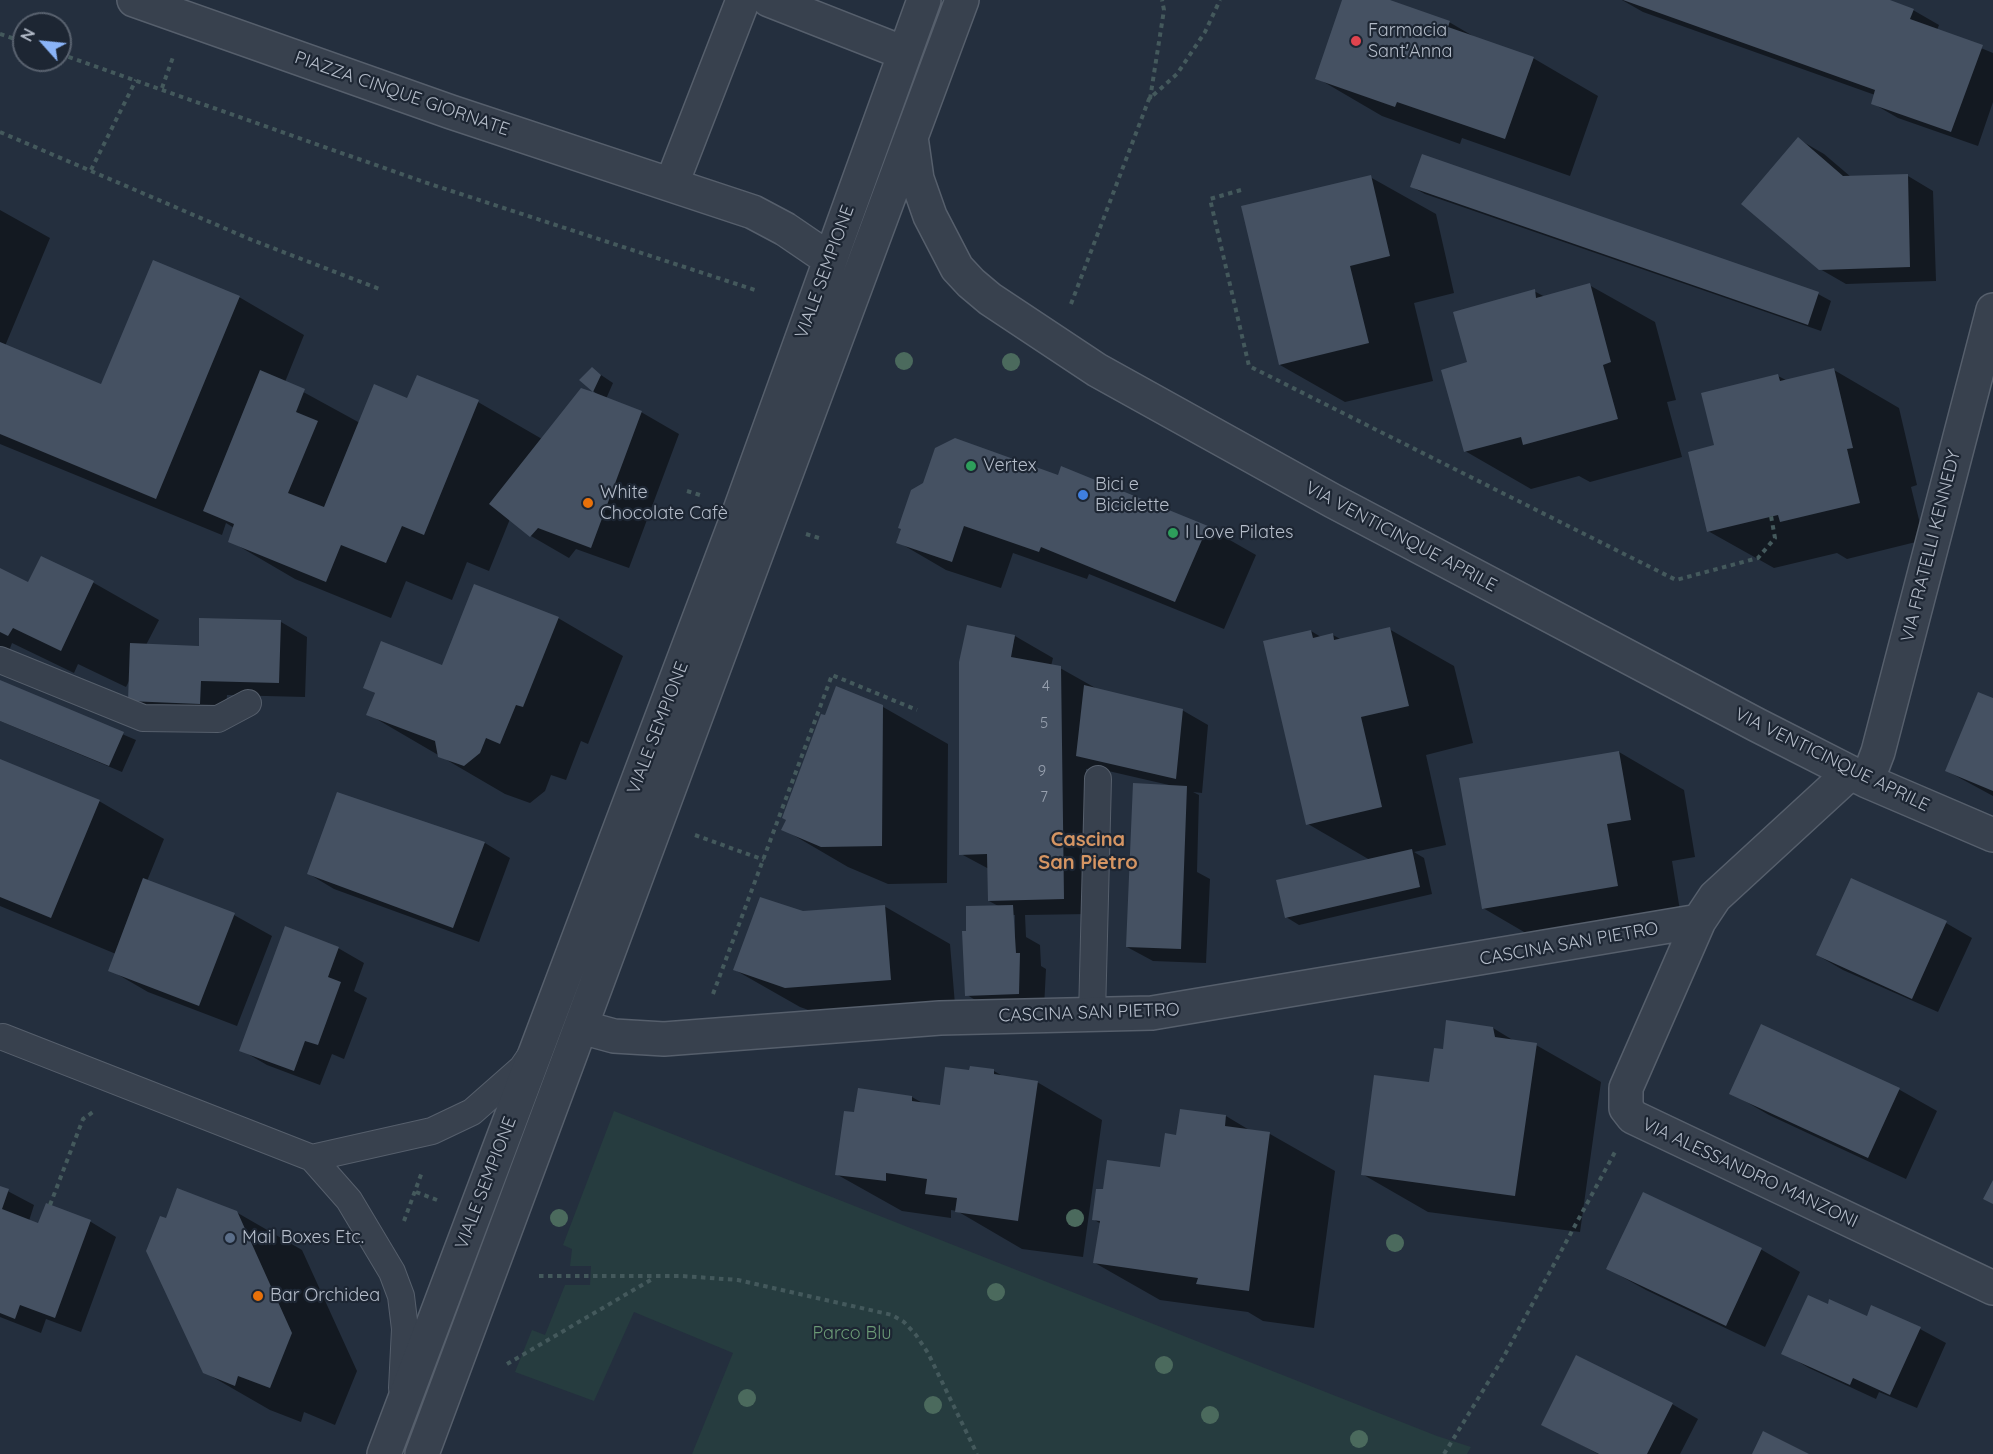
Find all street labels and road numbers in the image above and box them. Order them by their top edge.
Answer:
street label: PIAZZA CINQUE GIORNATE [292,47,512,141]
street label: VIALE SEMPIONE [791,202,859,342]
street label: VIA FRATELLI KENNEDY [1897,448,1965,644]
street label: VIA VENTICINQUE APRILE [1302,477,1500,597]
street label: VIALE SEMPIONE [623,659,693,797]
street label: VIA VENTICINQUE APRILE [1731,703,1933,817]
street label: CASCINA SAN PIETRO [1478,918,1660,970]
street label: CASCINA SAN PIETRO [998,999,1180,1027]
street label: VIA ALESSANDRO MANZONI [1639,1113,1861,1233]
street label: VIALE SEMPIONE [451,1114,521,1252]

